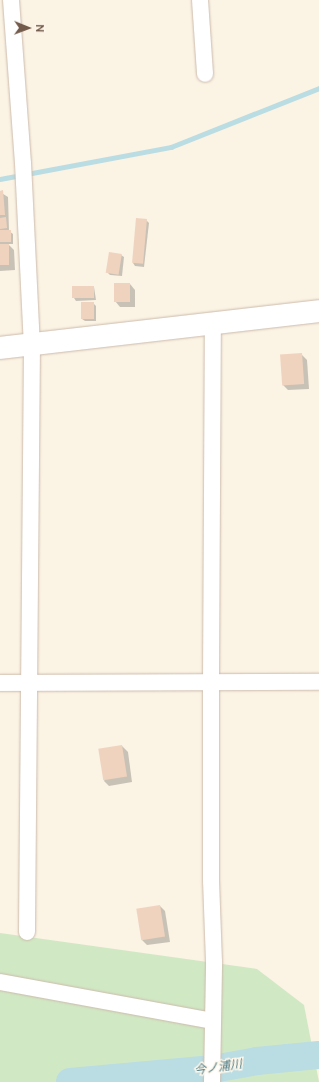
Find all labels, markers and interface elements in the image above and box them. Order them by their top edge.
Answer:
north arrow [8,8,48,48]
text: N [34,24,46,32]
water label: 今ノ浦川 [193,1057,243,1077]

